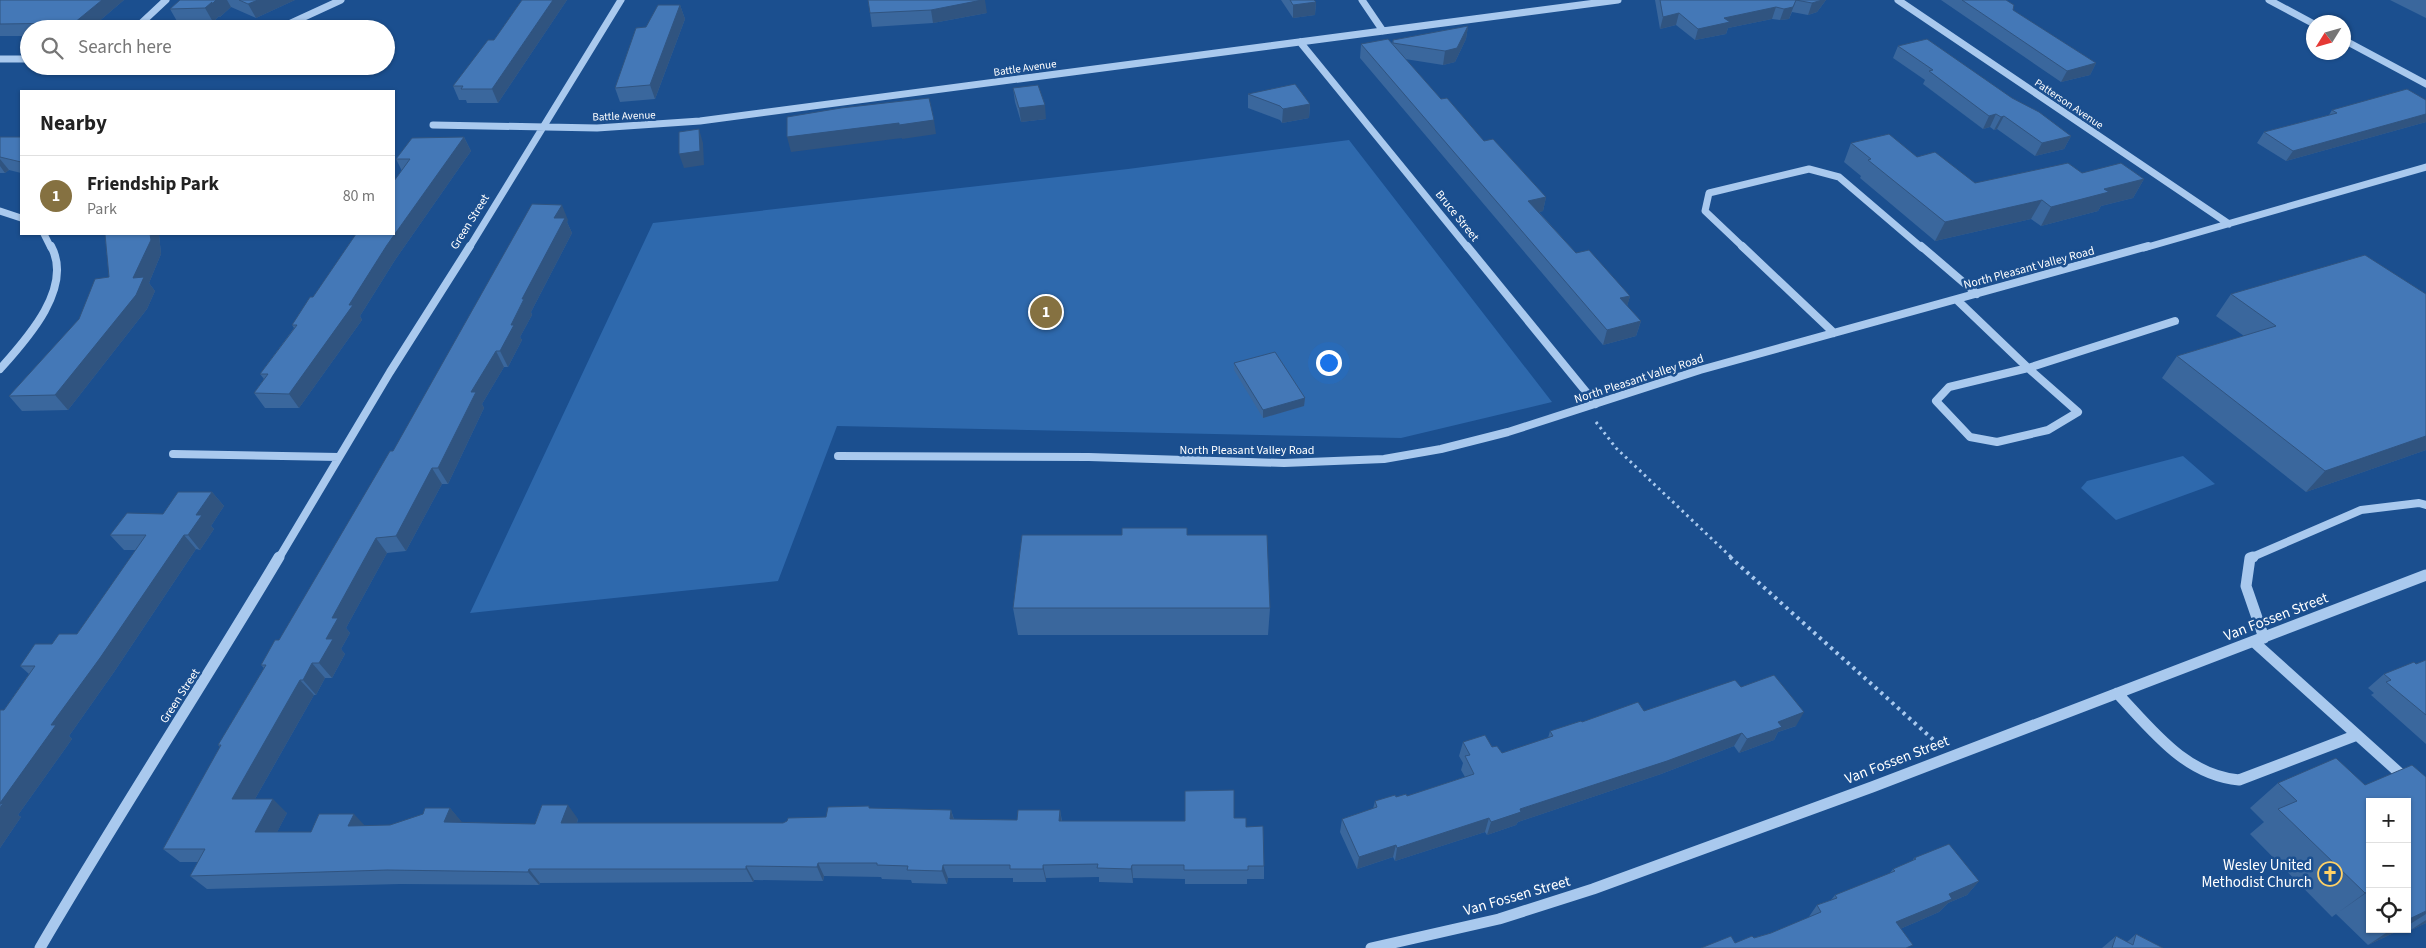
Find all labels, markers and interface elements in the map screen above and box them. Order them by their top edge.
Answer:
north arrow [2306,15,2351,60]
search box [20,20,395,75]
icon: search [38,34,66,62]
text: Search here [78,34,172,61]
street label: Battle Avenue [993,56,1058,80]
street label: Patterson Avenue [2032,75,2107,133]
street label: Battle Avenue [592,107,656,125]
text: Nearby [40,108,107,138]
text: Friendship Park [87,171,219,198]
text: 1 [52,185,60,207]
text: 80 m [343,185,375,207]
street label: Bruce Street [1431,187,1483,245]
street label: Green Street [446,191,494,253]
text: Park [87,198,117,220]
street label: North Pleasant Valley Road [1962,242,2096,294]
pin: 1 [1030,293,1062,331]
your location [1316,350,1342,376]
street label: North Pleasant Valley Road [1572,350,1706,408]
street label: North Pleasant Valley Road [1179,442,1315,459]
street label: Van Fossen Street [2221,587,2331,647]
street label: Green Street [156,665,204,727]
street label: Van Fossen Street [1842,730,1952,790]
map controls [2366,798,2411,933]
button: + [2366,798,2411,843]
button: − [2366,843,2411,888]
place label: Wesley United Methodist Church [2201,855,2312,893]
church icon: Wesley United Methodist Church [2317,861,2343,887]
street label: Van Fossen Street [1461,871,1573,921]
button: locate [2366,888,2411,933]

